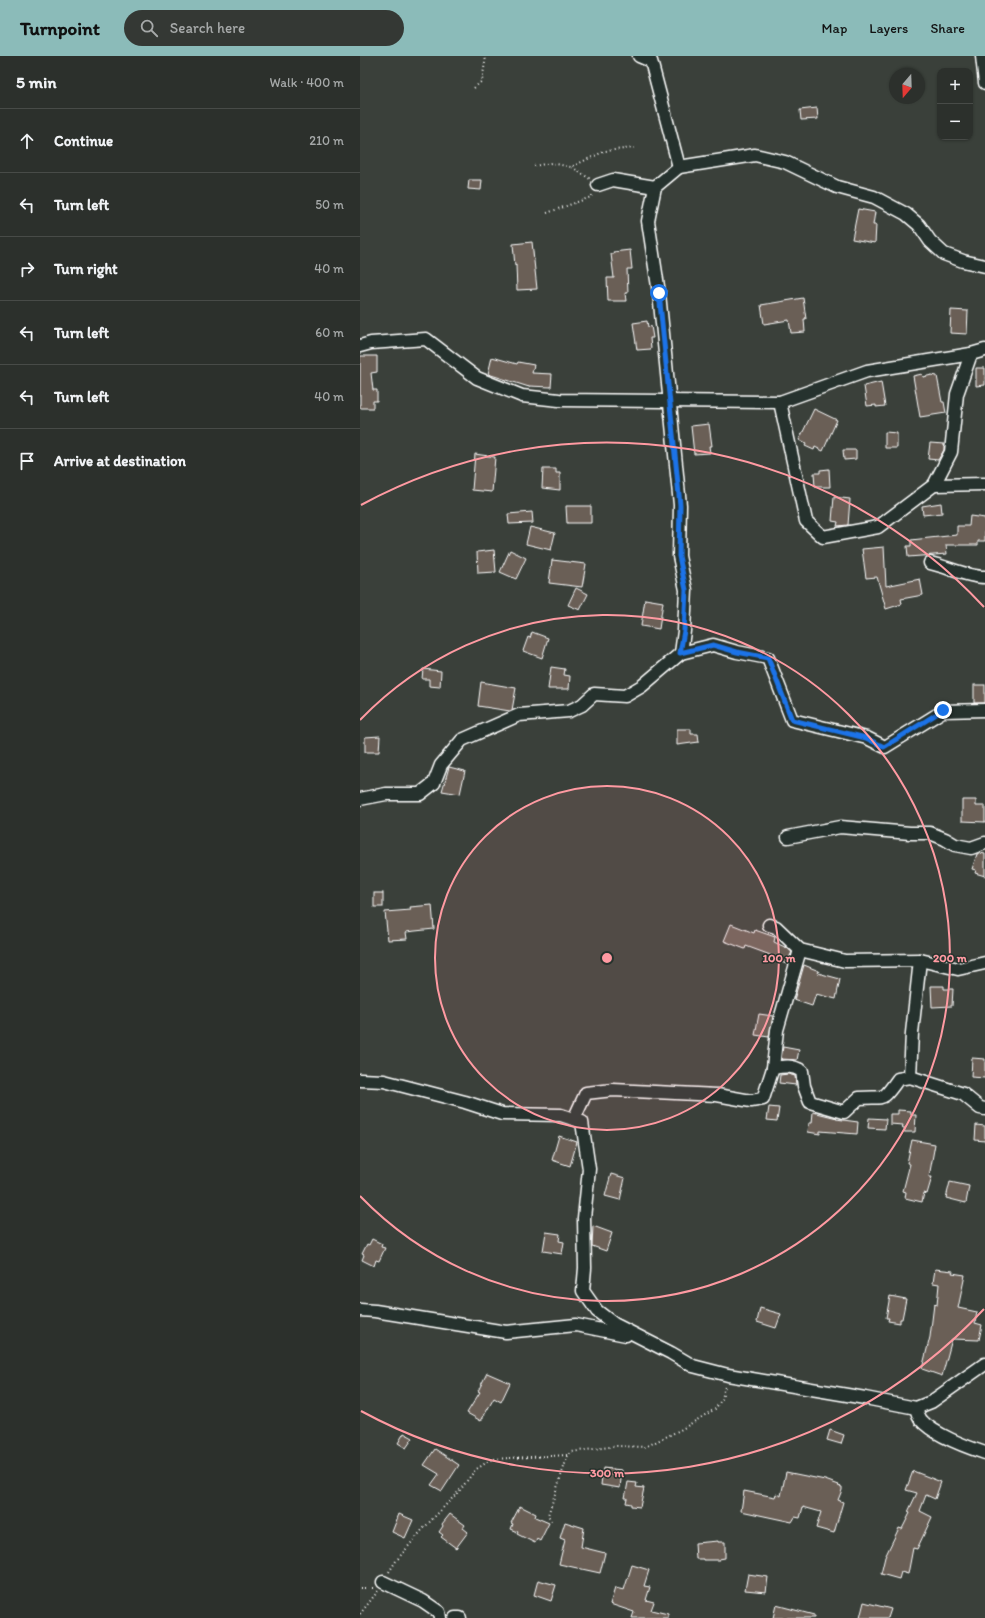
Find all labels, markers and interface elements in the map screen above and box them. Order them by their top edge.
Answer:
search box [124,10,404,46]
text: Turnpoint [20,17,100,40]
icon: search [138,17,160,39]
text: Search here [170,19,245,37]
text: Map [822,20,847,37]
text: Layers [869,20,908,37]
text: Share [930,20,965,37]
north arrow [889,68,925,104]
map controls [937,68,973,140]
button: + [937,68,973,104]
text: 5 min [16,72,56,92]
text: Walk · 400 m [270,75,344,90]
button: − [937,104,973,140]
icon: ahead [16,130,38,152]
text: Continue [54,132,113,150]
text: 210 m [309,133,344,148]
icon: left [16,194,38,216]
text: Turn left [54,196,109,214]
text: 50 m [315,197,344,212]
icon: right [16,258,38,280]
text: Turn right [54,260,118,278]
text: 40 m [314,261,344,276]
route start [650,284,668,302]
icon: left [16,322,38,344]
text: Turn left [54,324,109,342]
text: 60 m [315,325,344,340]
icon: left [16,386,38,408]
text: Turn left [54,388,109,406]
text: 40 m [314,389,344,404]
icon: arrive [16,450,38,472]
text: Arrive at destination [54,452,186,470]
route end [934,701,952,719]
centre of rings [600,951,614,965]
text: 100 m [762,951,796,965]
text: 200 m [933,951,968,965]
text: 300 m [590,1466,625,1480]

